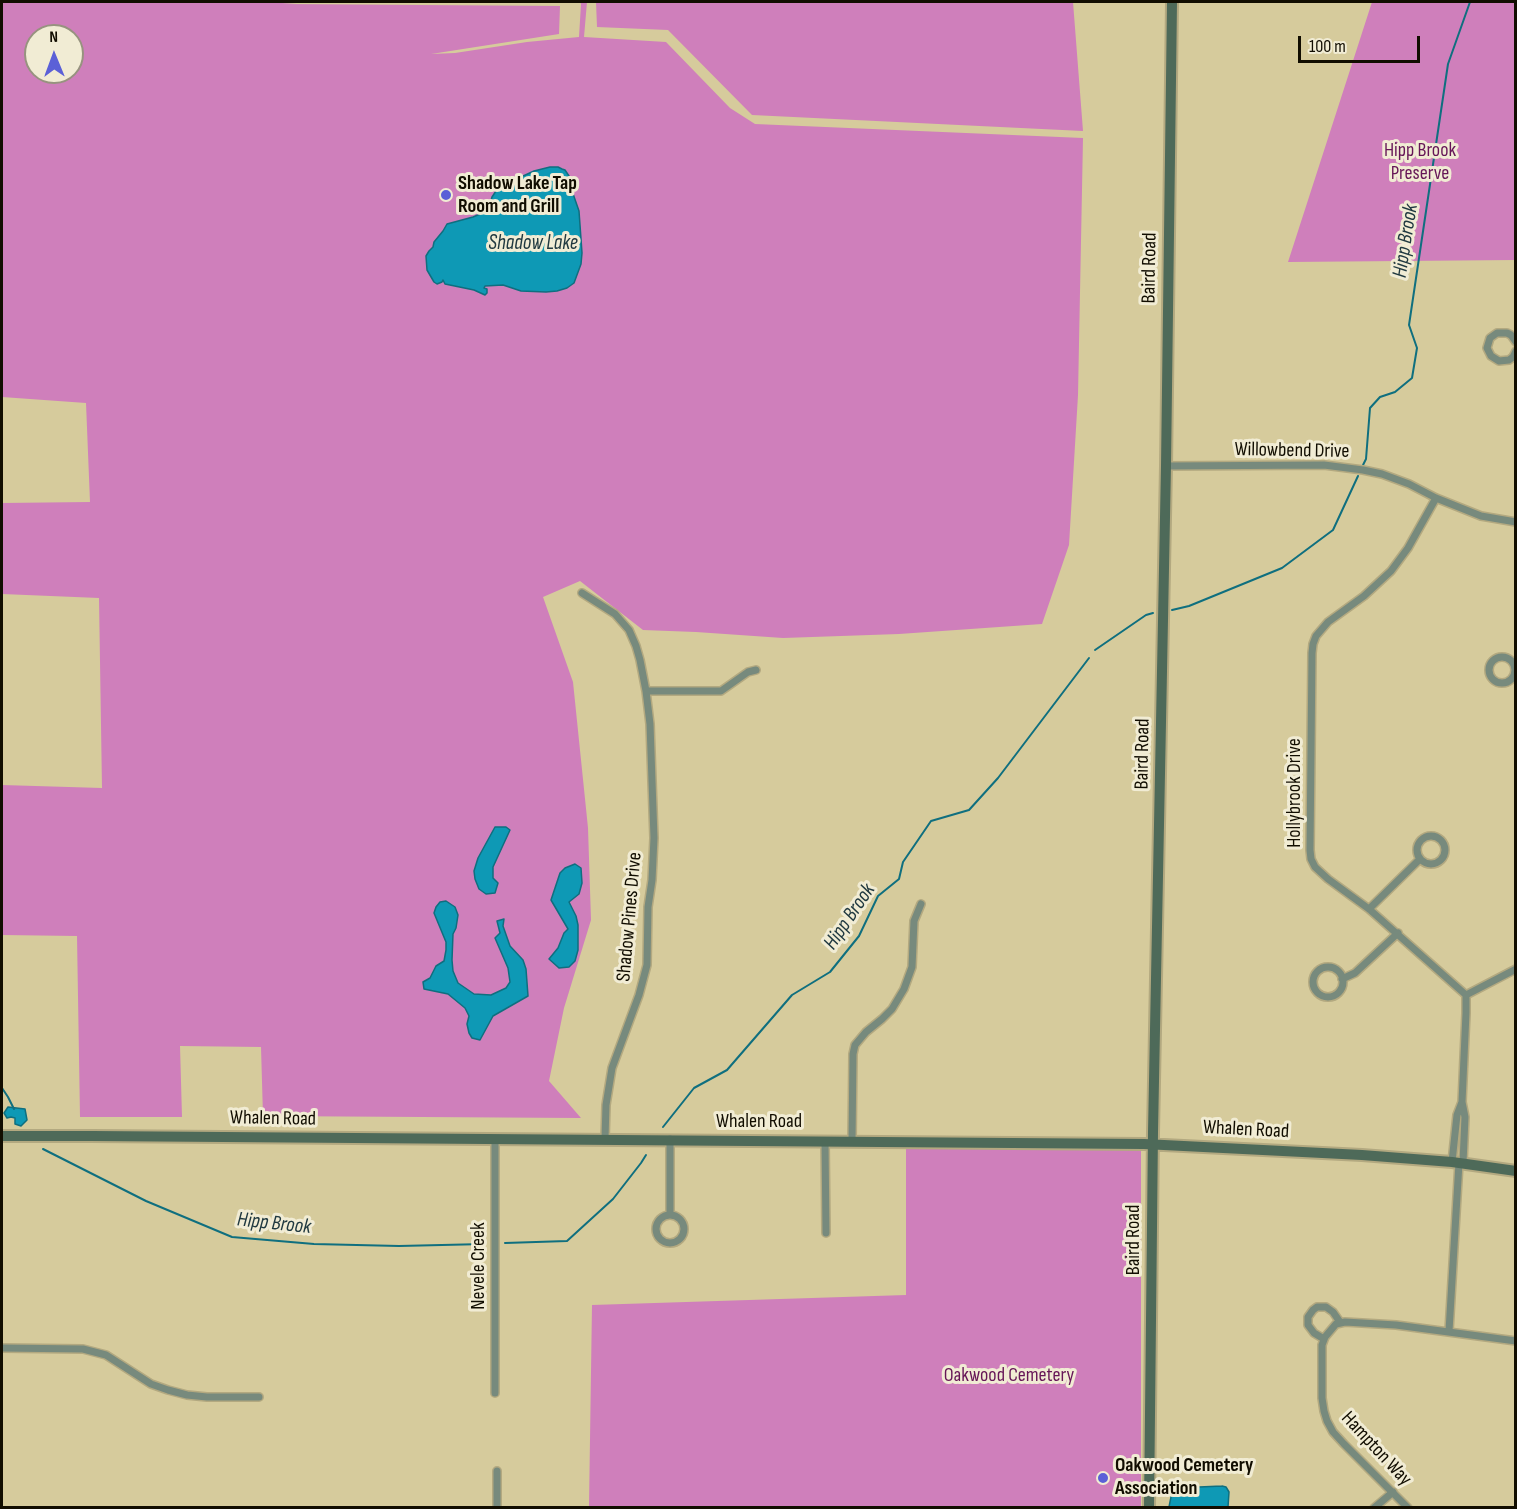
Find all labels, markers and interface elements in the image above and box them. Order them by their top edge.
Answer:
north arrow [24,24,84,84]
scale bar [1301,24,1422,62]
text: N [49,28,58,47]
text: 100 m [1309,36,1346,57]
park label: Hipp Brook Preserve [1384,139,1456,186]
place label: Shadow Lake Tap Room and Grill [458,172,577,219]
marker: Shadow Lake Tap Room and Grill [439,188,453,202]
water label: Hipp Brook [1388,202,1424,280]
water label: Shadow Lake [488,231,578,257]
street label: Baird Road [1137,232,1163,304]
street label: Willowbend Drive [1234,438,1350,464]
street label: Baird Road [1130,718,1156,790]
street label: Hollybrook Drive [1283,738,1307,848]
street label: Shadow Pines Drive [612,851,648,983]
water label: Hipp Brook [819,879,881,955]
street label: Whalen Road [230,1106,316,1132]
street label: Whalen Road [716,1110,802,1134]
street label: Whalen Road [1202,1116,1290,1144]
street label: Baird Road [1122,1205,1146,1275]
water label: Hipp Brook [236,1208,312,1240]
street label: Nevele Creek [467,1222,491,1310]
park label: Oakwood Cemetery [944,1364,1074,1388]
street label: Hampton Way [1336,1407,1416,1491]
place label: Oakwood Cemetery Association [1115,1454,1253,1501]
marker: Oakwood Cemetery Association [1096,1471,1110,1485]

